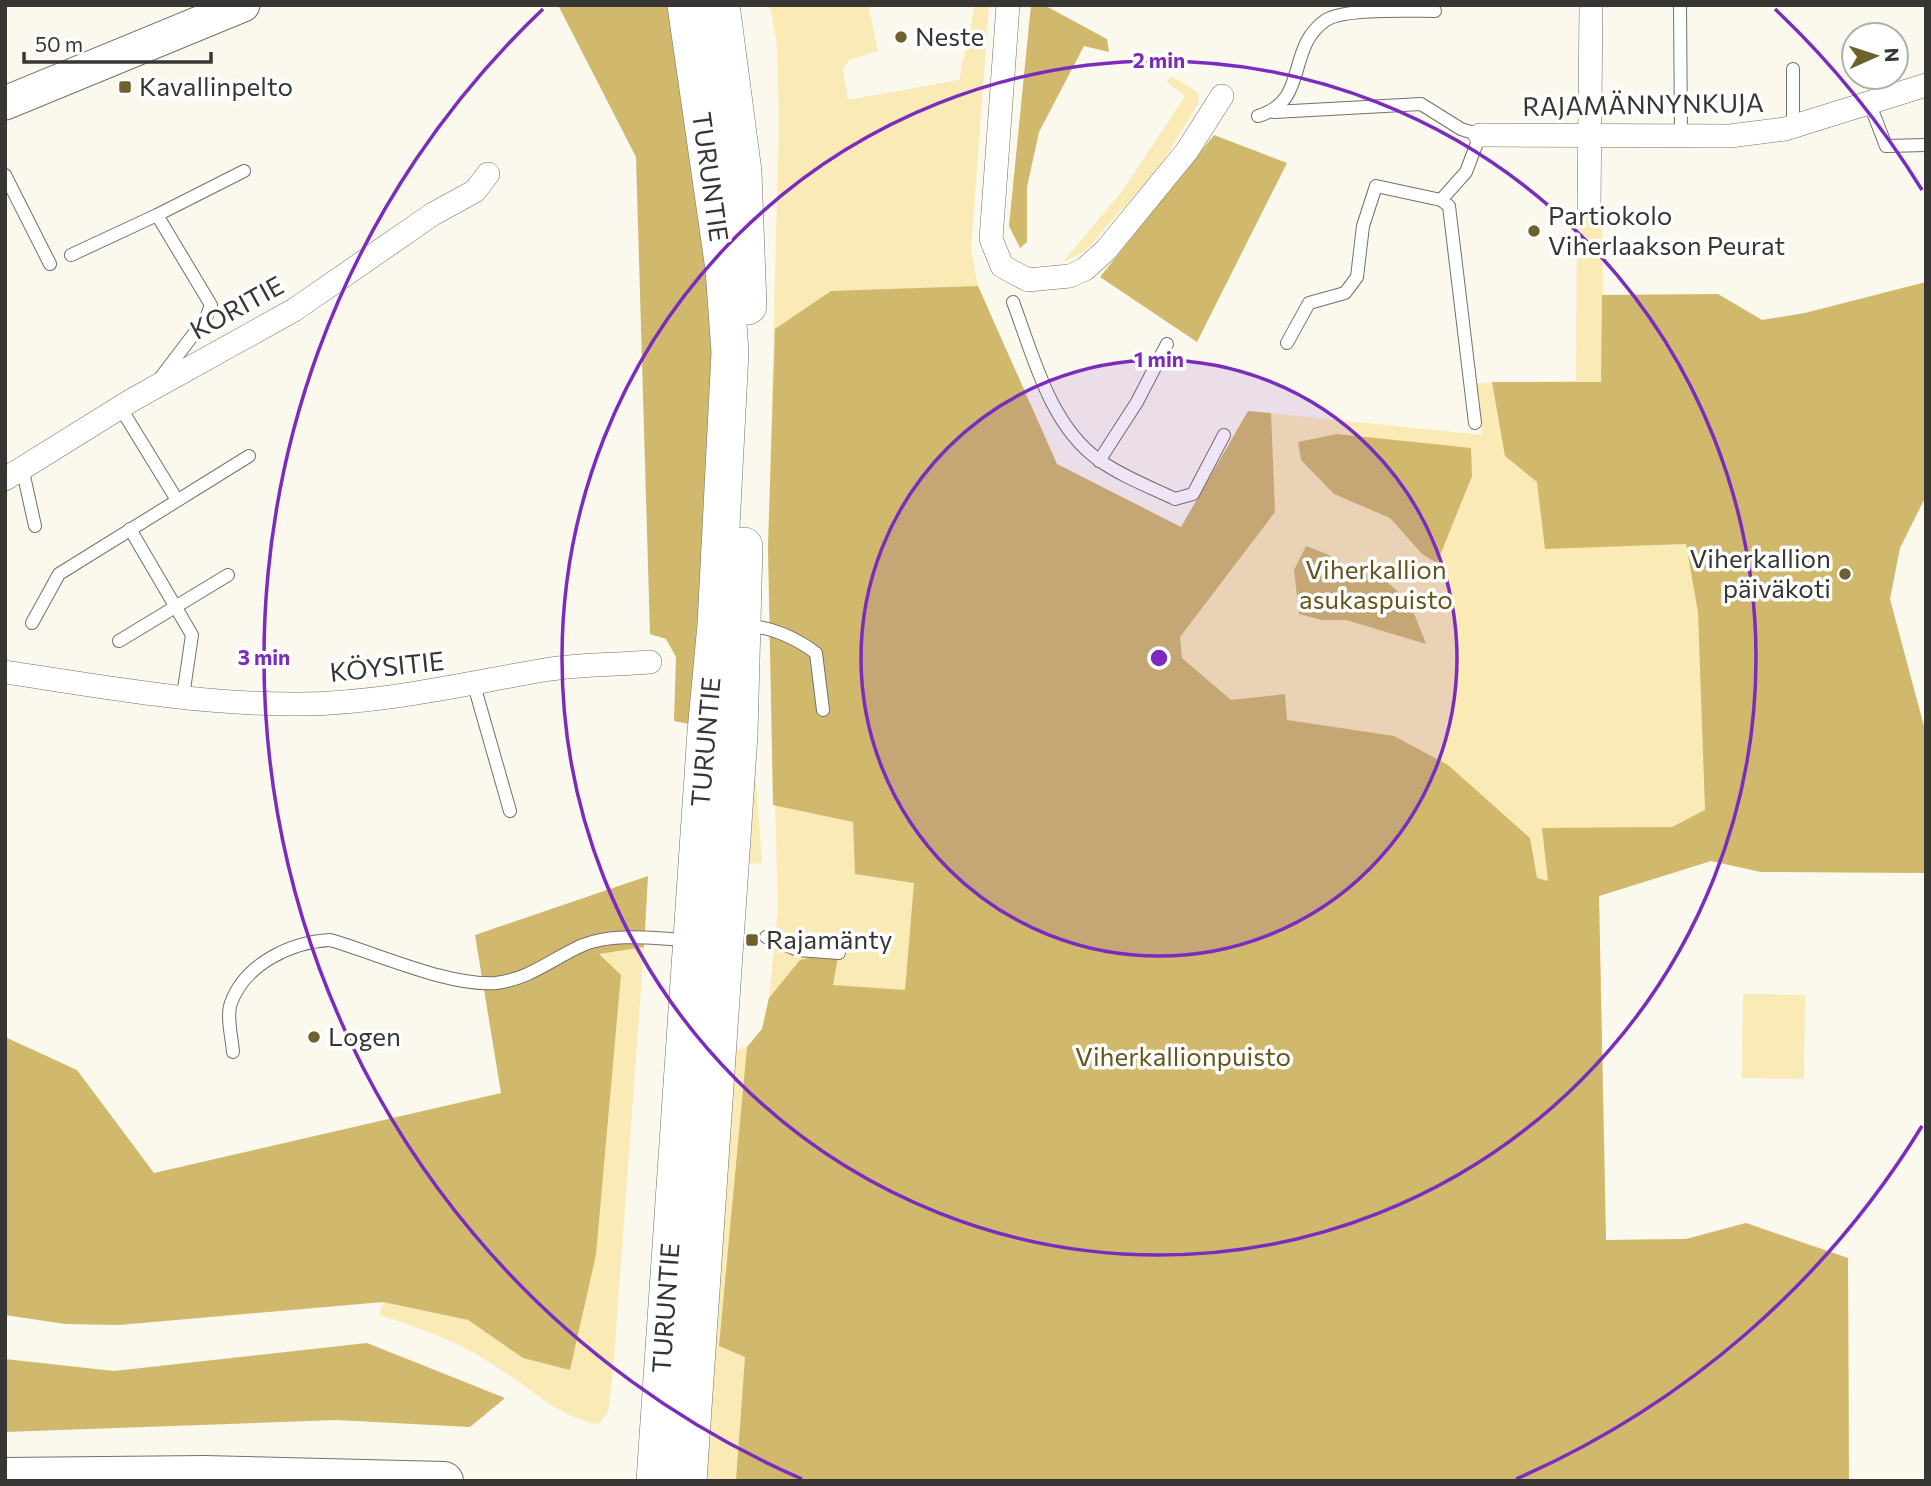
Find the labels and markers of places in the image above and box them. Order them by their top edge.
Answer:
place label: Neste [915,20,984,51]
marker: Neste [893,29,909,45]
place label: Kavallinpelto [139,70,293,101]
marker: Kavallinpelto [117,79,133,95]
place label: Partiokolo Viherlaakson Peurat [1548,199,1785,260]
marker: Partiokolo Viherlaakson Peurat [1526,223,1542,239]
place label: Viherkallion päiväkoti [1689,542,1831,603]
marker: Viherkallion päiväkoti [1837,566,1853,582]
centre of rings [1147,646,1171,670]
place label: Rajamänty [766,923,892,954]
marker: Rajamänty [744,932,760,948]
place label: Logen [328,1020,401,1051]
marker: Logen [306,1029,322,1045]

